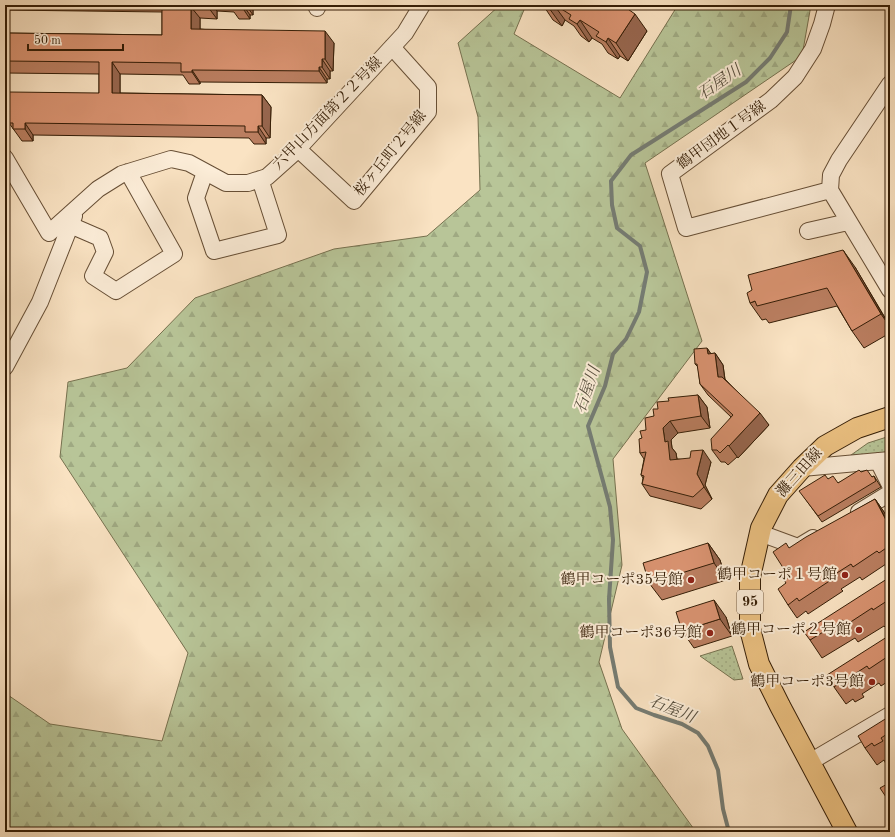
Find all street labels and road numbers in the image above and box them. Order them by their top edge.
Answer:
street label: 六甲山方面第２２号線 [269,53,385,173]
street label: 鶴甲団地１号線 [674,97,769,173]
street label: 桜ヶ丘町２号線 [351,107,430,200]
street label: 灘三田線 [773,444,826,500]
road number: 95 [737,590,763,614]

